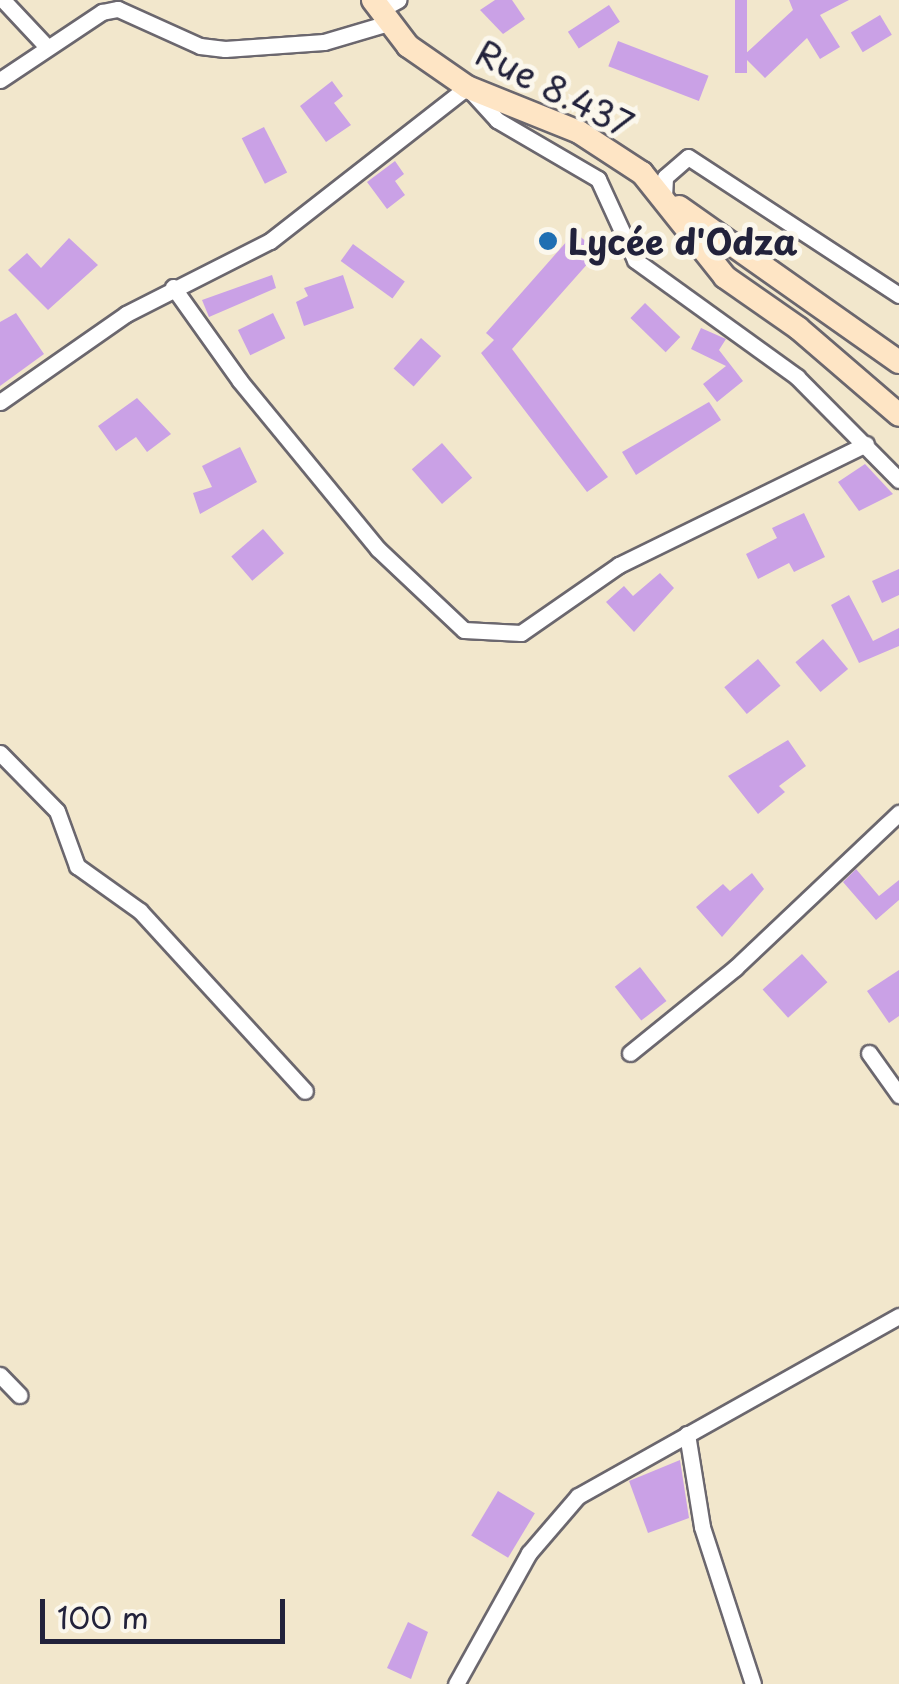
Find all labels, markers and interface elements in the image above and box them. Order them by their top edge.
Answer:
street label: Rue 8.437 [469,30,641,146]
place label: Lycée d'Odza [568,220,799,262]
marker: Lycée d'Odza [537,230,559,252]
scale bar [45,1579,290,1641]
text: 100 m [57,1594,149,1639]

